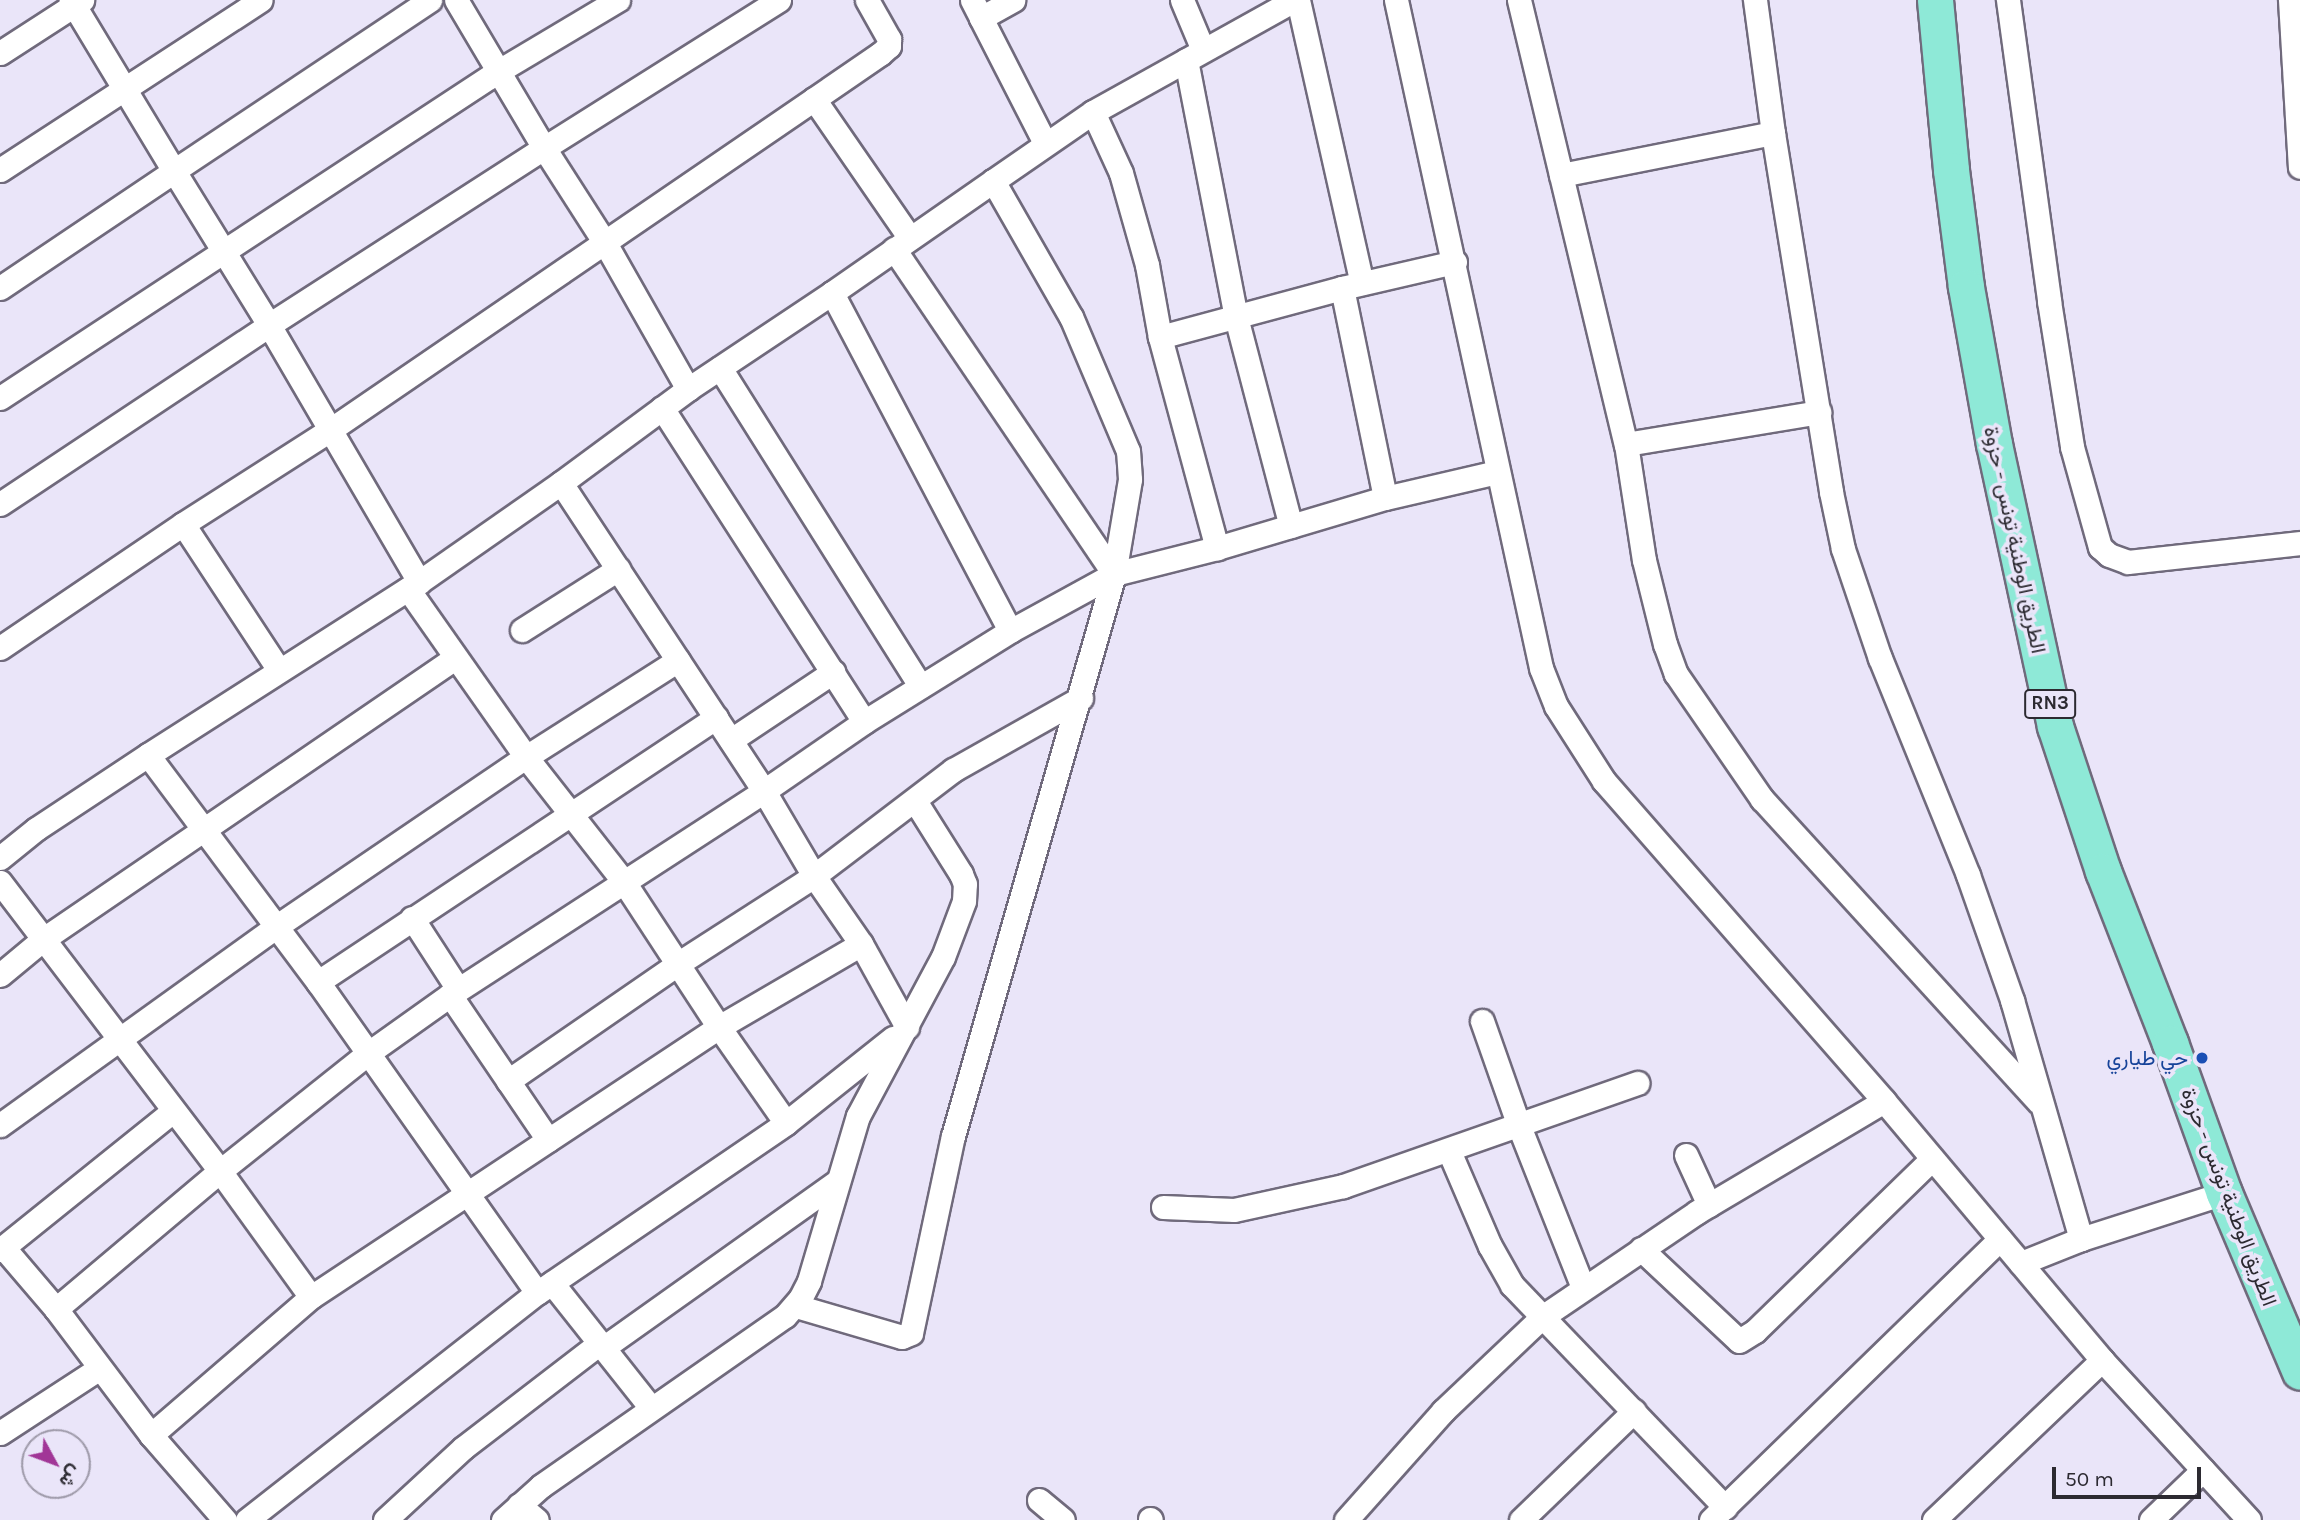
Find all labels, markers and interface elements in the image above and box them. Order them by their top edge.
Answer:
street label: الطريق الوطنية تونس - حزوة [1979,424,2051,656]
road number: RN3 [2024,688,2076,720]
place label: حي طياري [2107,1045,2188,1071]
marker: حي طياري [2194,1050,2210,1066]
street label: الطريق الوطنية تونس - حزوة [2176,1084,2282,1310]
north arrow [21,1429,91,1499]
scale bar [2055,1454,2204,1498]
text: ش [55,1461,86,1492]
text: 50 m [2065,1467,2114,1491]

